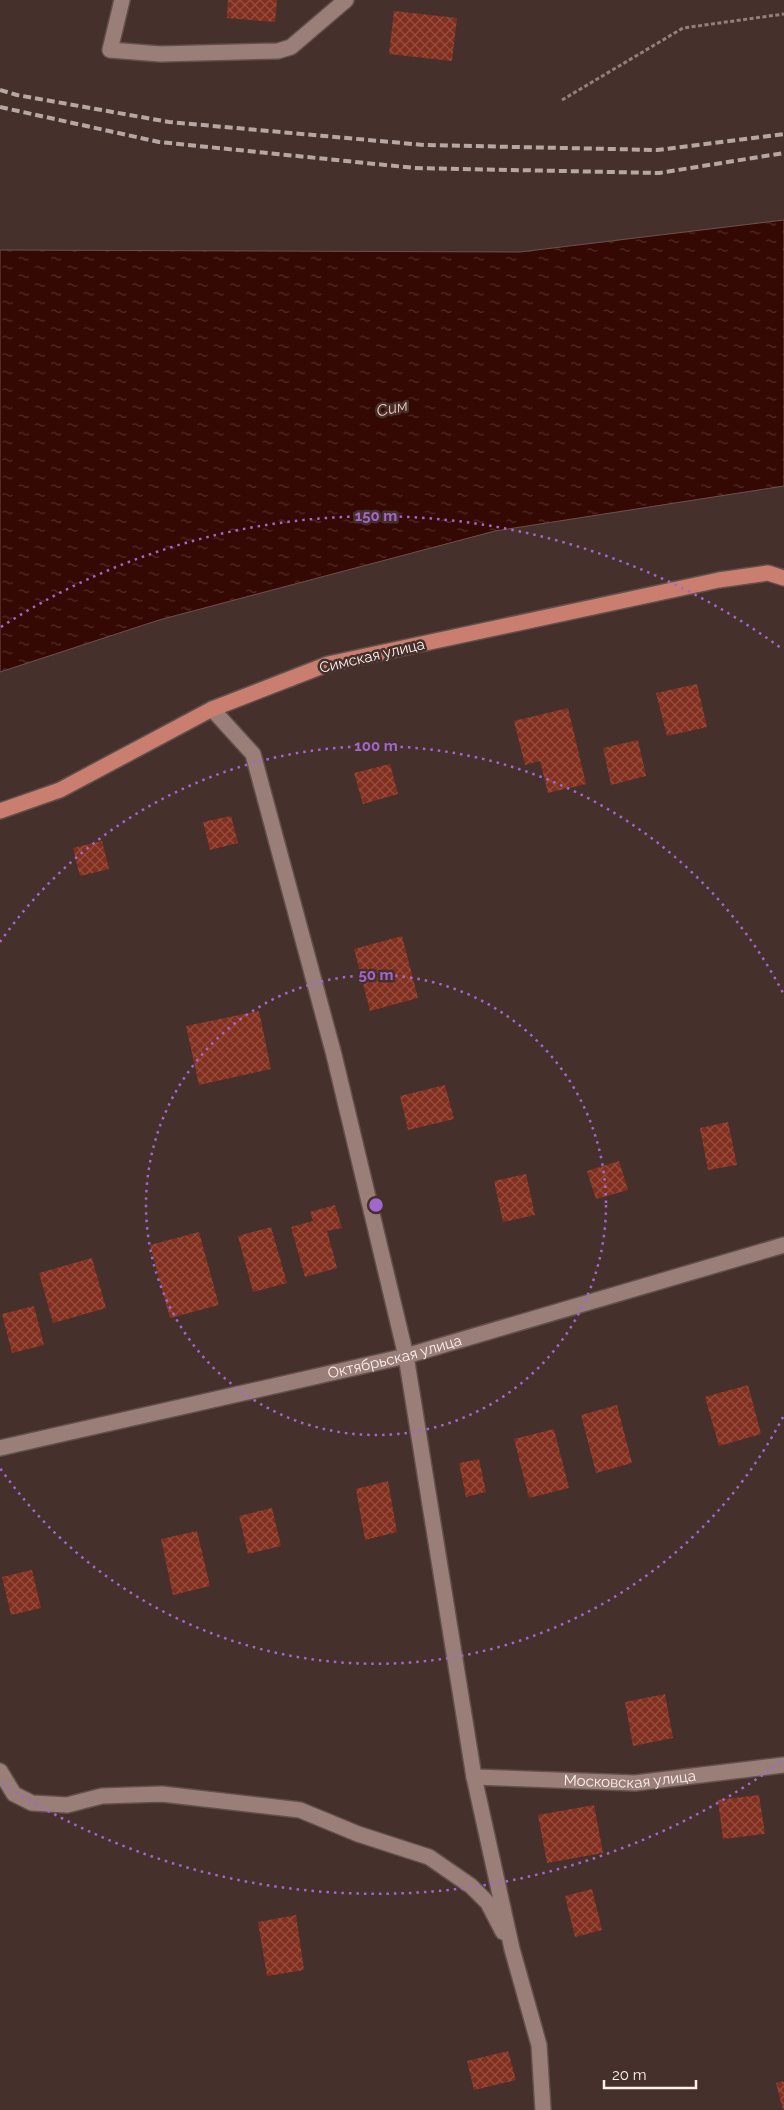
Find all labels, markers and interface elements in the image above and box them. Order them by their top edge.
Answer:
water label: Сим [375,395,409,421]
text: 150 m [355,507,397,525]
street label: Симская улица [318,635,426,677]
text: 100 m [354,737,398,755]
text: 50 m [358,966,394,984]
centre of rings [367,1196,385,1214]
street label: Октябрьская улица [326,1331,464,1382]
street label: Московская улица [563,1767,697,1792]
scale bar [604,2058,696,2090]
text: 20 m [612,2066,647,2084]

